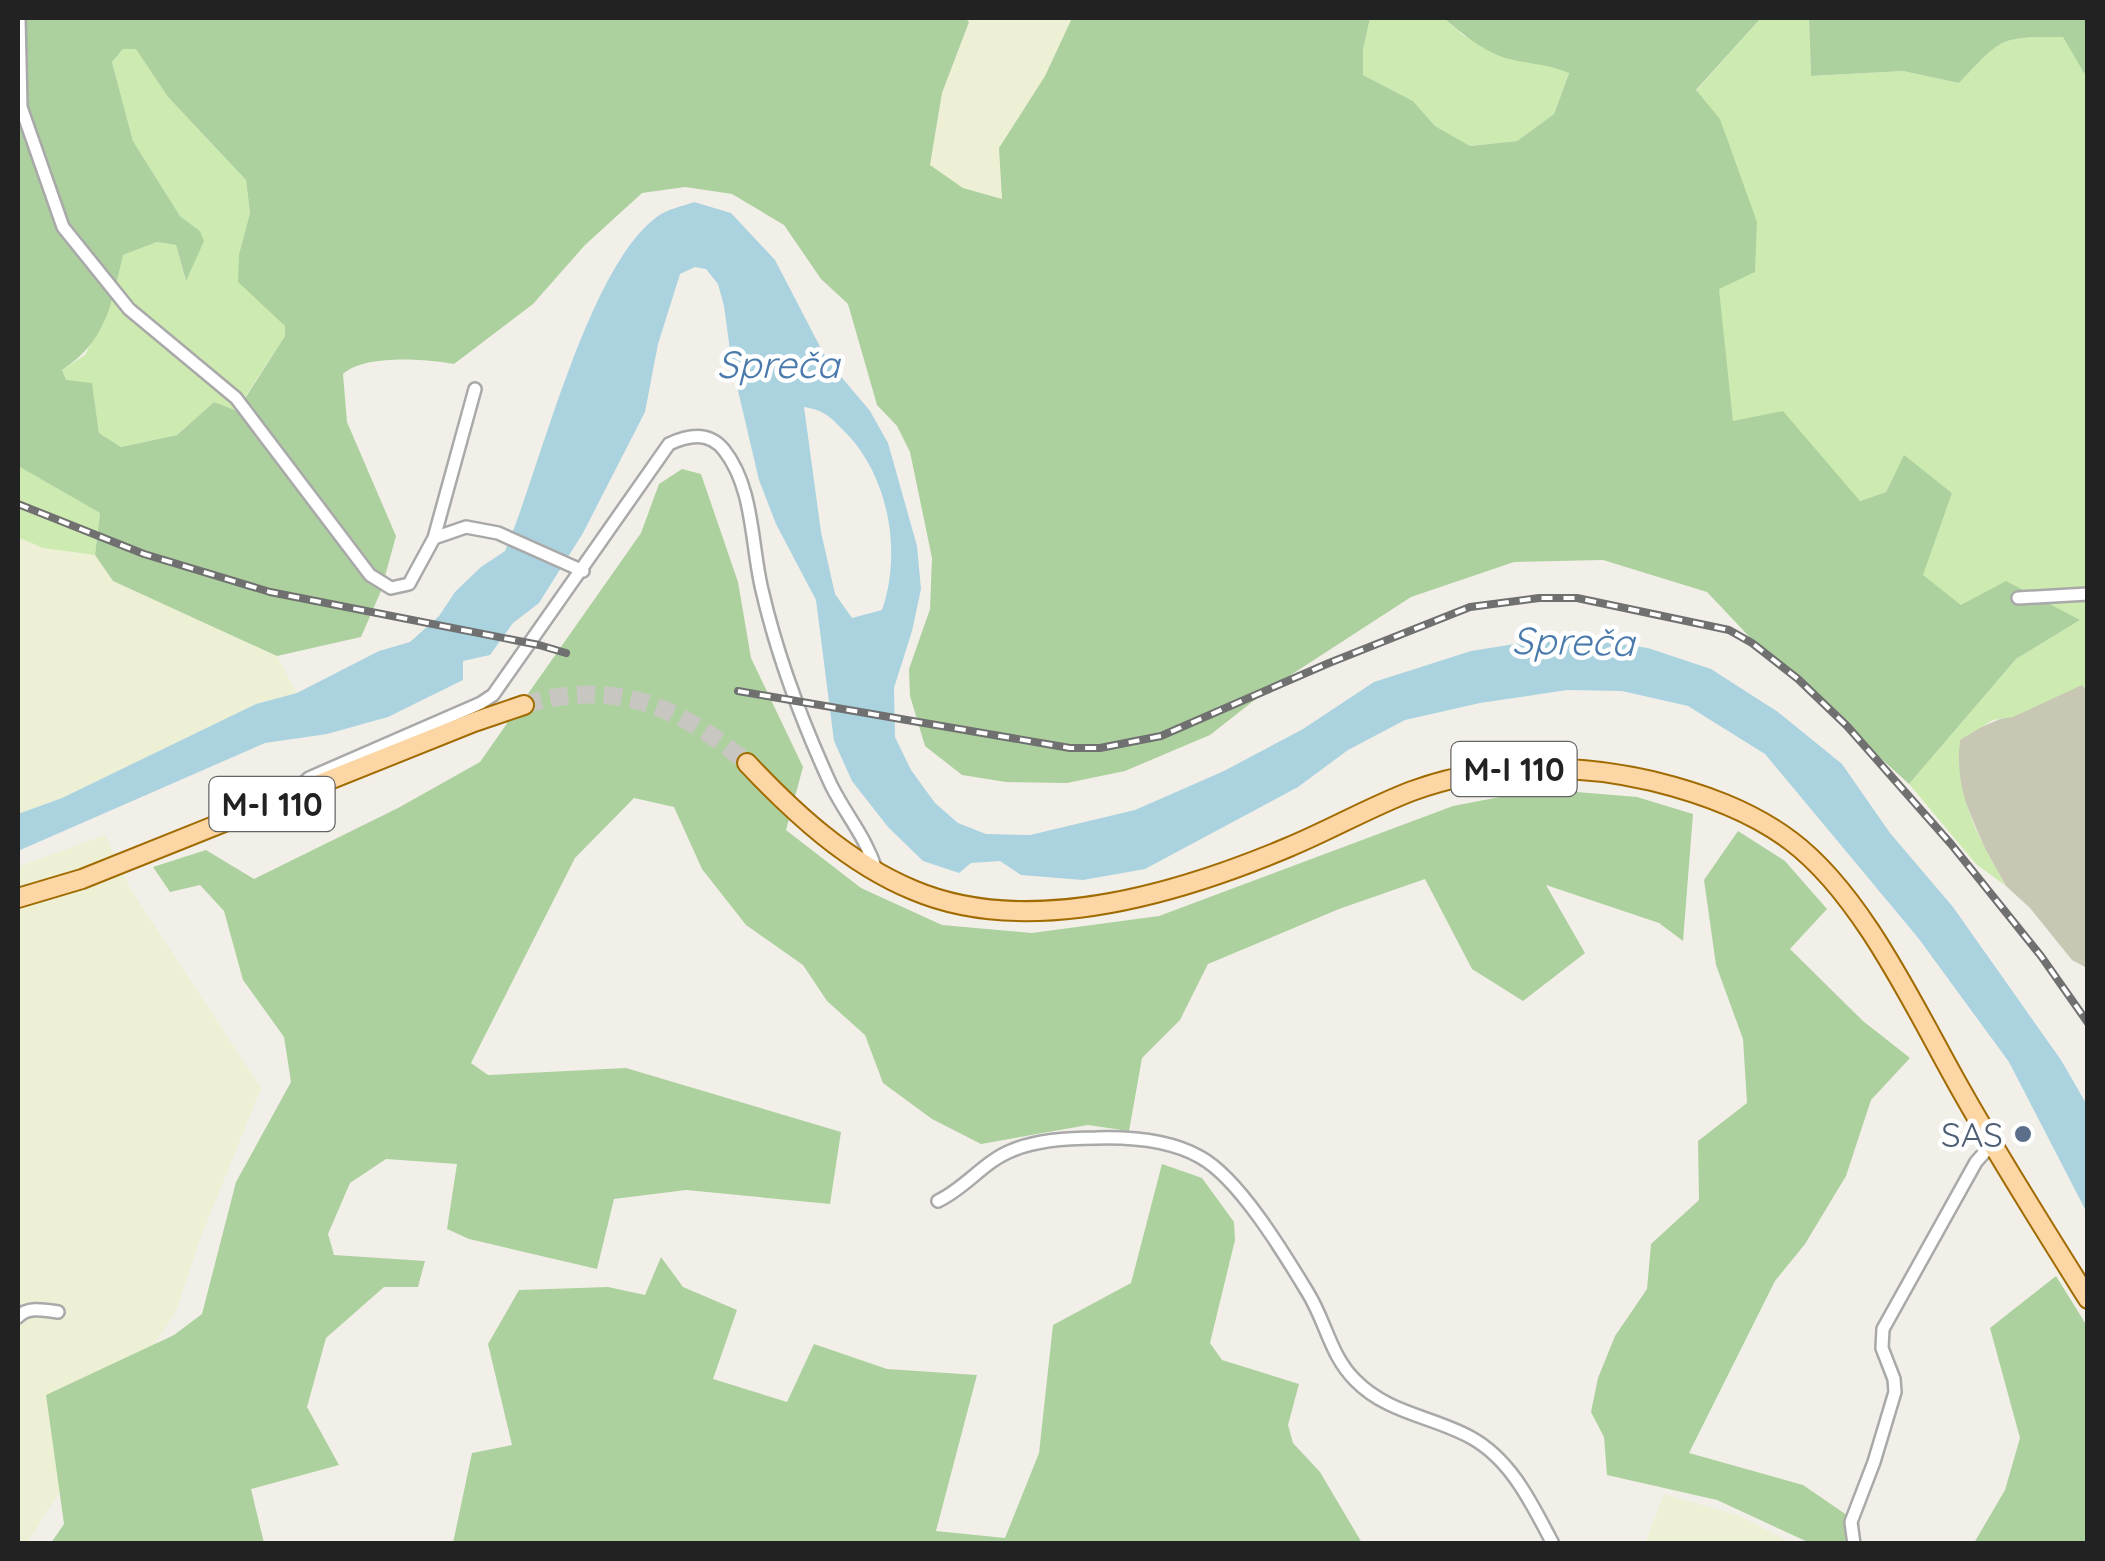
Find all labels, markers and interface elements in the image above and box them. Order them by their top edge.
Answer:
water label: Spreča [717,340,841,388]
water label: Spreča [1511,616,1637,666]
road number: M-I 110 [1452,742,1576,796]
road number: M-I 110 [210,777,334,831]
place label: SAS [1941,1112,2003,1156]
marker: SAS [2012,1123,2034,1145]

